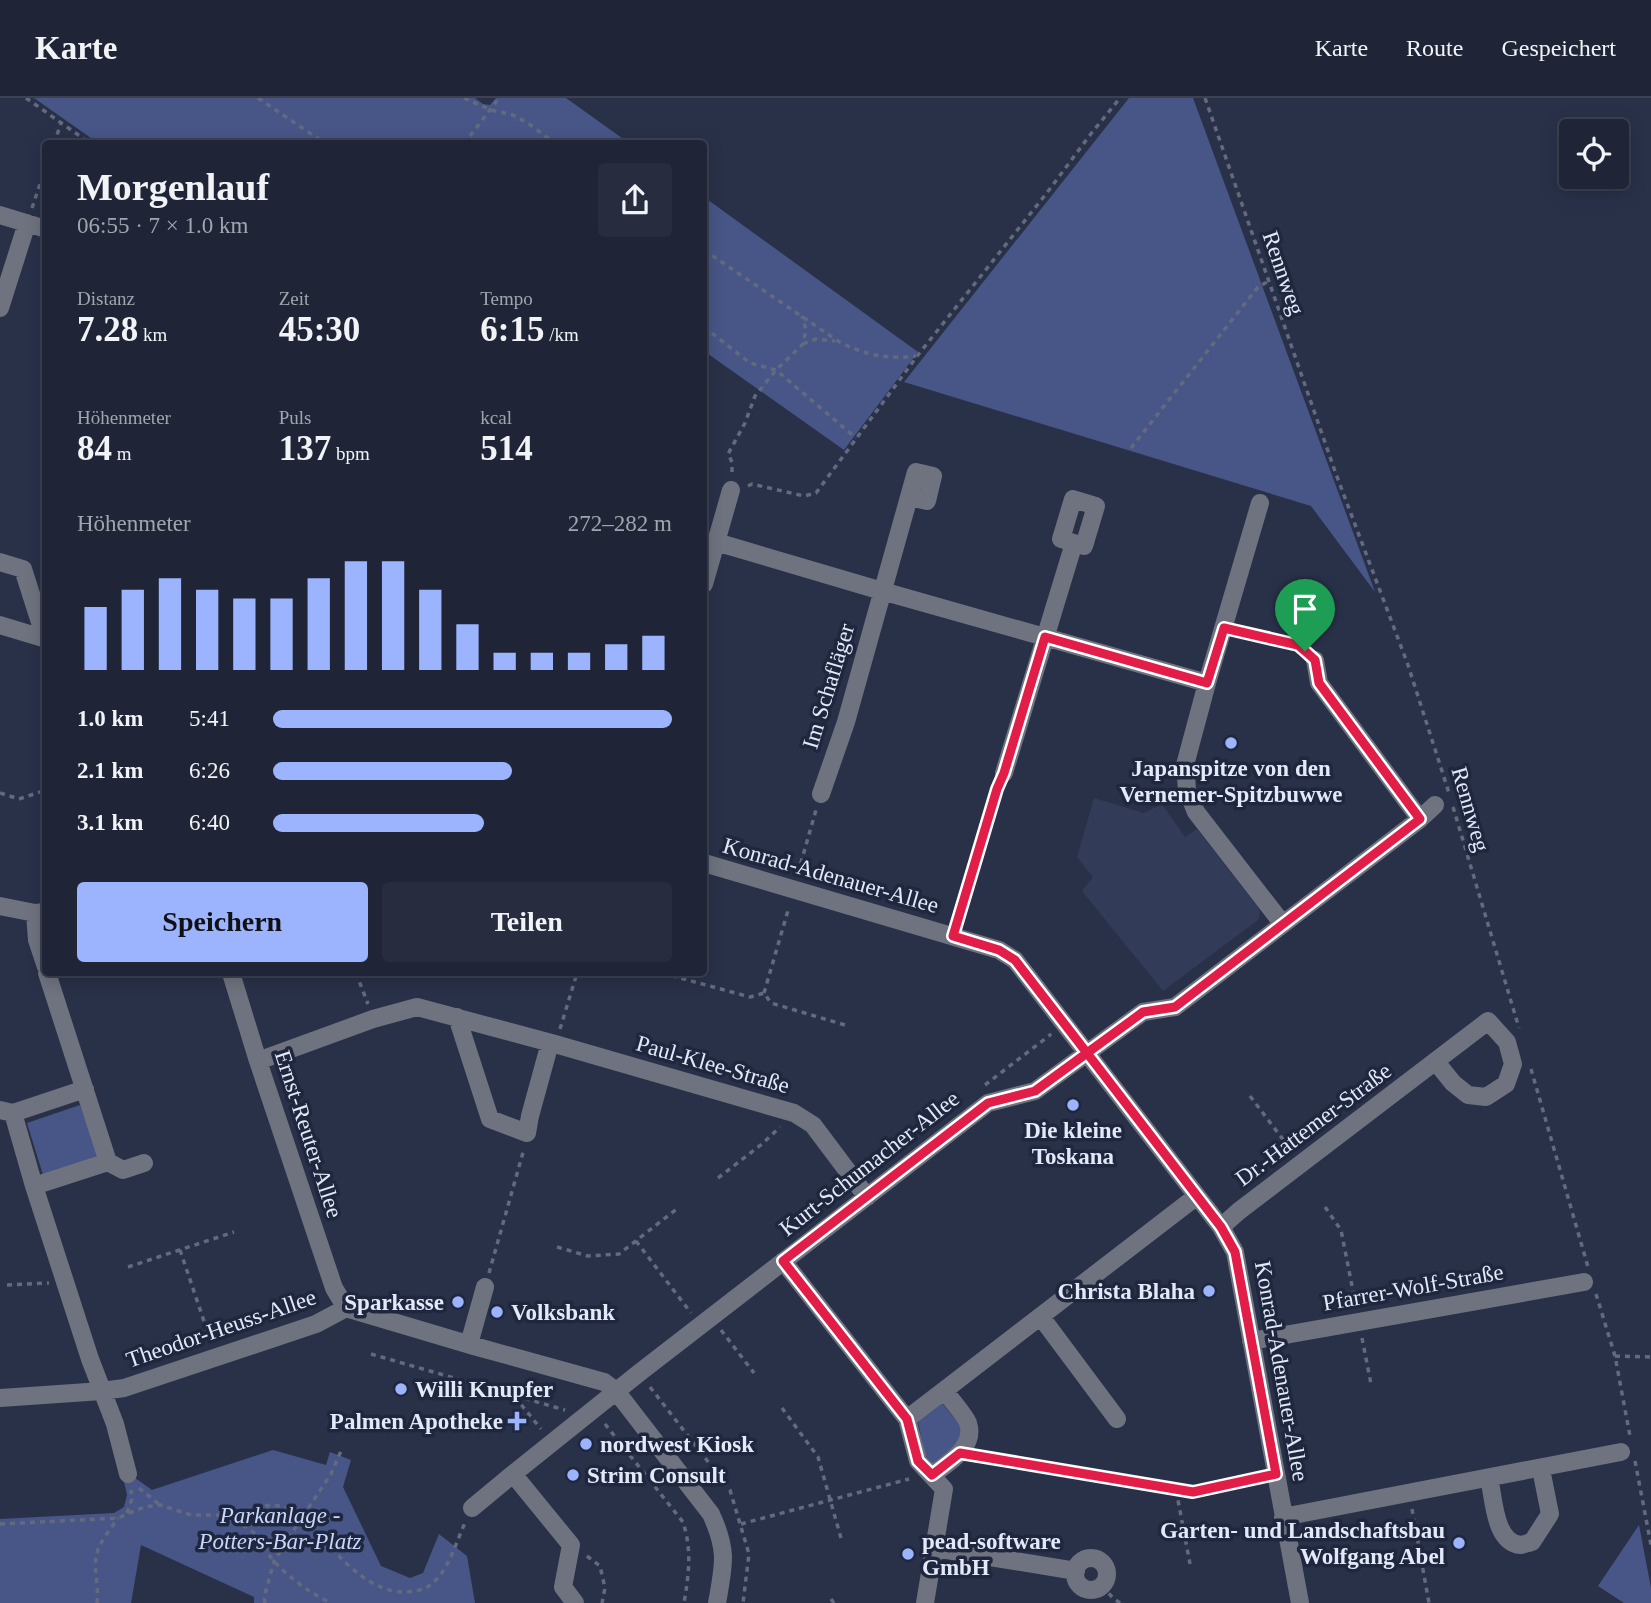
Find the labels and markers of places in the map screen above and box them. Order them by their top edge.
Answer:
pin [1275,579,1335,651]
marker: Japanspitze von den Vernemer-Spitzbuwwe [1223,735,1239,751]
place label: Japanspitze von den Vernemer-Spitzbuwwe [1119,756,1343,807]
marker: Die kleine Toskana [1065,1097,1081,1113]
place label: Die kleine Toskana [1024,1118,1122,1169]
place label: Christa Blaha [1058,1279,1195,1304]
marker: Christa Blaha [1201,1283,1217,1299]
place label: Sparkasse [344,1290,444,1315]
marker: Sparkasse [450,1294,466,1310]
place label: Volksbank [511,1300,615,1325]
marker: Volksbank [489,1304,505,1320]
place label: Willi Knupfer [415,1377,553,1402]
marker: Willi Knupfer [393,1381,409,1397]
place label: Palmen Apotheke [330,1409,503,1434]
marker: Palmen Apotheke [509,1413,525,1429]
place label: nordwest Kiosk [600,1432,754,1457]
marker: nordwest Kiosk [578,1436,594,1452]
place label: Strim Consult [587,1463,726,1488]
marker: Strim Consult [565,1467,581,1483]
place label: Garten- und Landschaftsbau Wolfgang Abel [1160,1518,1445,1569]
place label: pead-software GmbH [922,1529,1061,1580]
marker: Garten- und Landschaftsbau Wolfgang Abel [1451,1535,1467,1551]
marker: pead-software GmbH [900,1546,916,1562]

